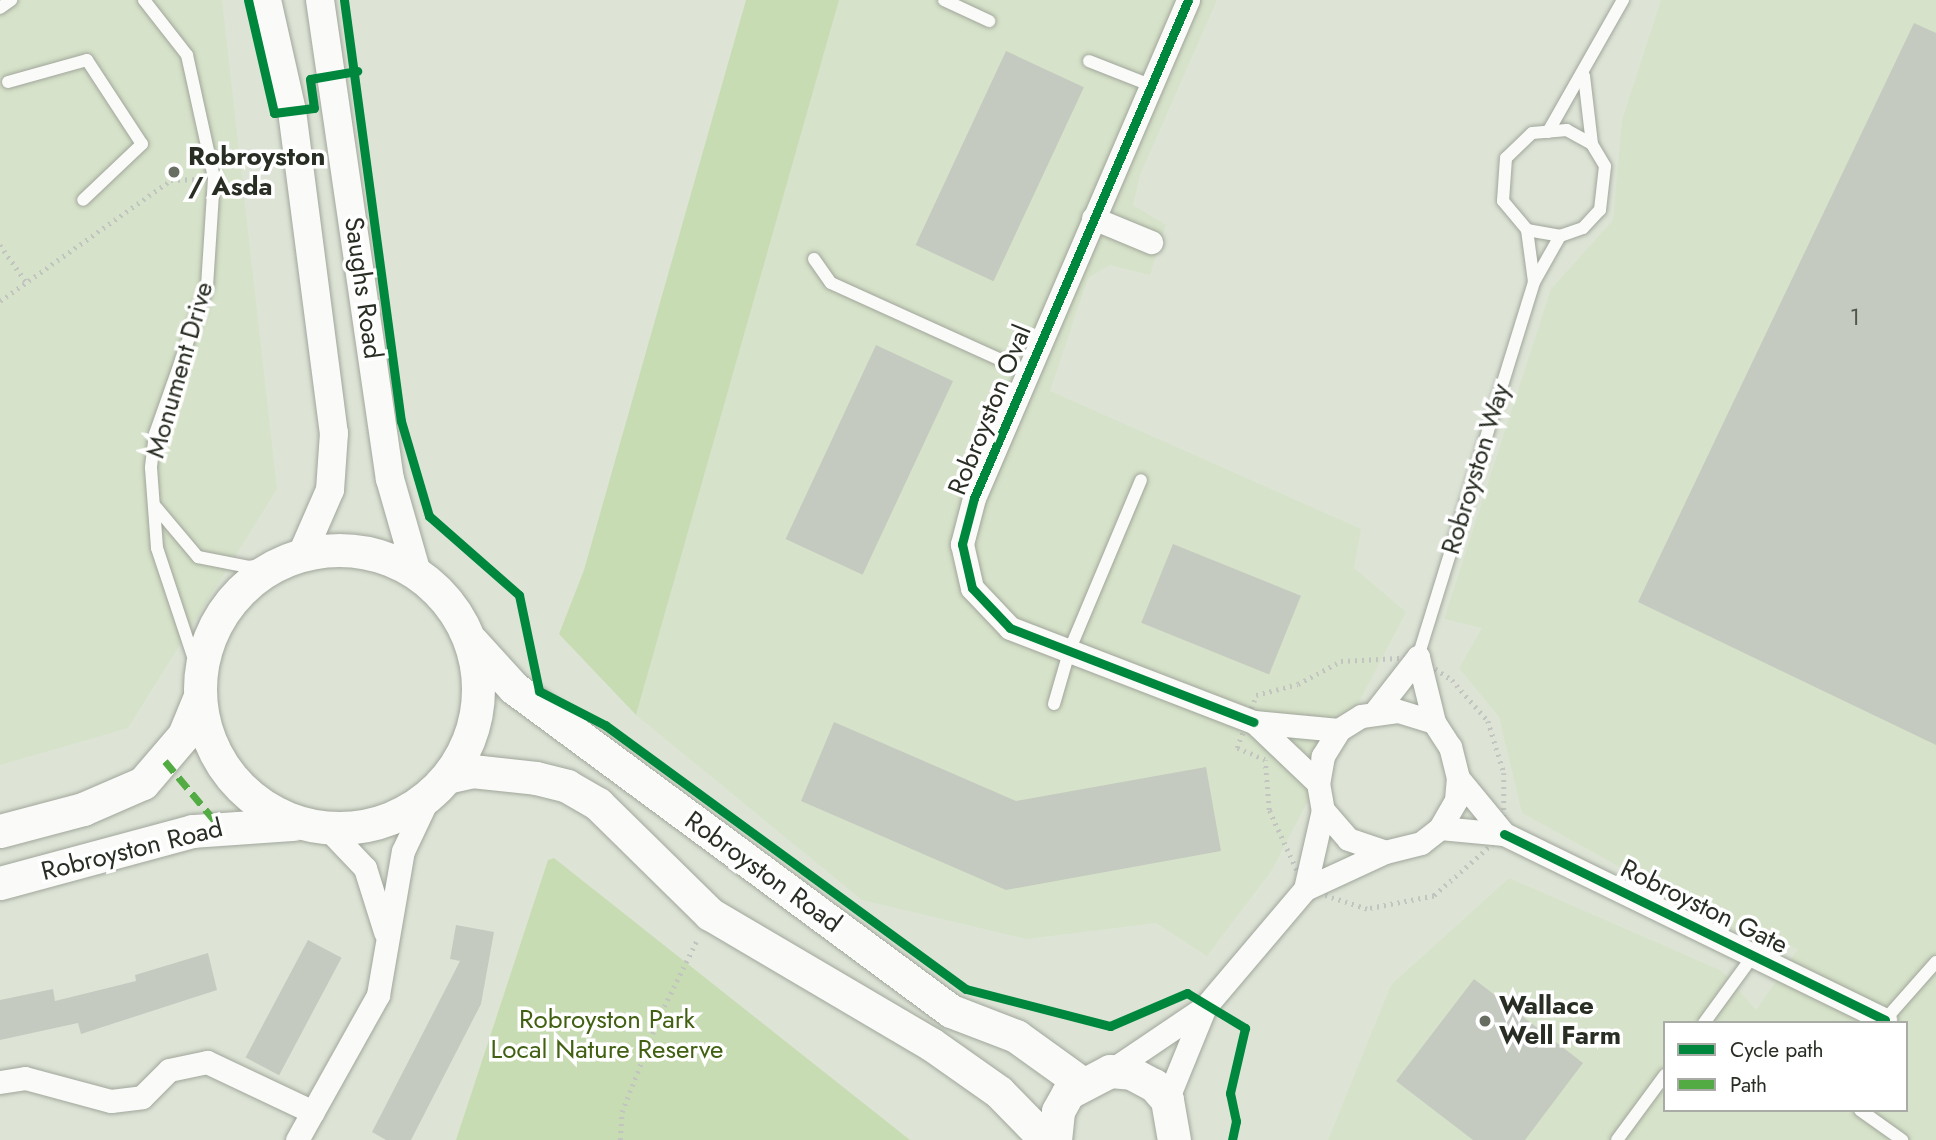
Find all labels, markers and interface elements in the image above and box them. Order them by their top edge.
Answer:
place label: Robroyston / Asda [188,141,325,202]
marker: Robroyston / Asda [166,164,182,180]
street label: Saughs Road [338,215,388,361]
street label: Monument Drive [140,278,220,462]
house number: 1 [1850,303,1860,331]
street label: Robroyston Oval [942,320,1038,500]
street label: Robroyston Way [1435,380,1517,558]
street label: Robroyston Road [679,805,847,939]
street label: Robroyston Road [38,812,226,888]
street label: Robroyston Gate [1615,853,1793,961]
place label: Wallace Well Farm [1499,990,1621,1052]
park label: Robroyston Park Local Nature Reserve [491,1004,723,1066]
marker: Wallace Well Farm [1477,1013,1493,1029]
legend [1663,1021,1908,1112]
text: Cycle path [1730,1035,1823,1065]
text: Path [1730,1070,1767,1100]

